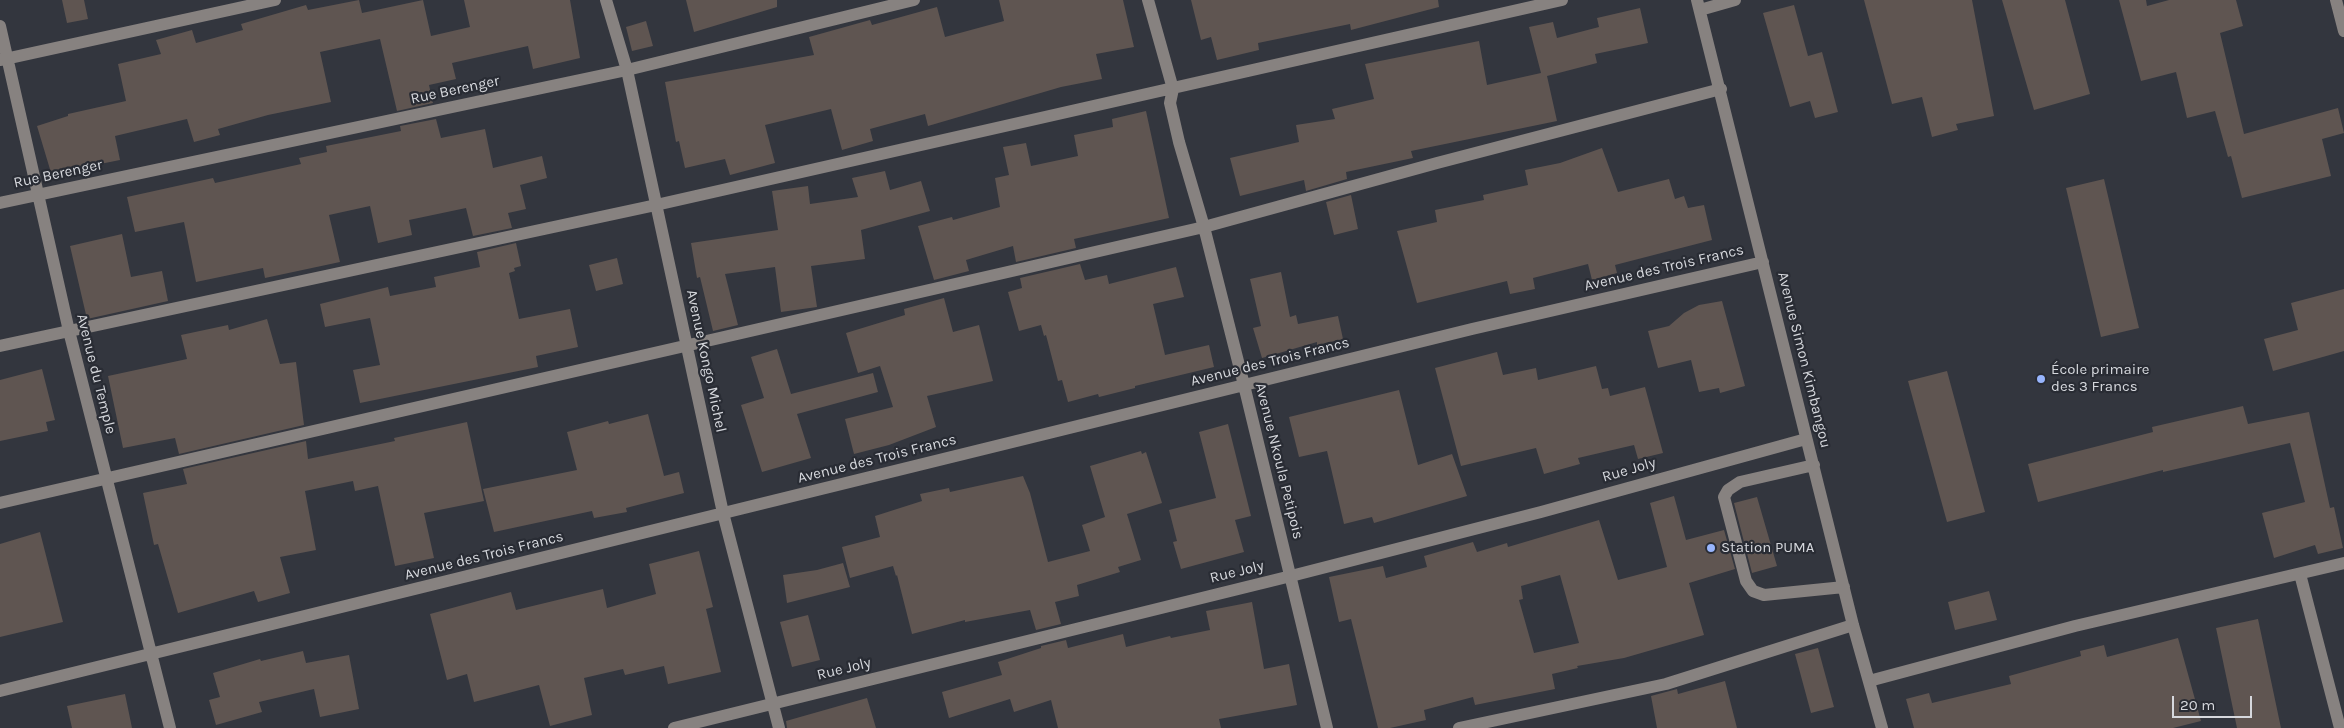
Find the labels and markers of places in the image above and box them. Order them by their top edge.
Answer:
place label: École primaire des 3 Francs [2051,361,2149,396]
marker: École primaire des 3 Francs [2035,373,2047,385]
place label: Station PUMA [1721,539,1814,557]
marker: Station PUMA [1705,542,1717,554]

